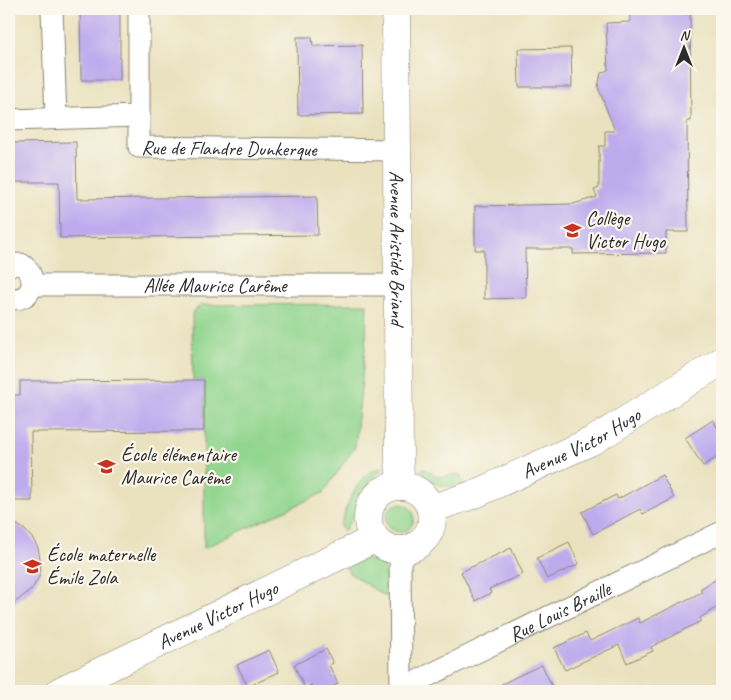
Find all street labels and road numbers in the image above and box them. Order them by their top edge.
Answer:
street label: Rue de Flandre Dunkerque [141,135,318,162]
street label: Avenue Aristide Briand [385,171,411,329]
street label: Allée Maurice Carême [143,273,288,298]
street label: Avenue Victor Hugo [517,402,646,484]
street label: Avenue Victor Hugo [153,575,283,654]
street label: Rue Louis Braille [505,575,616,647]

